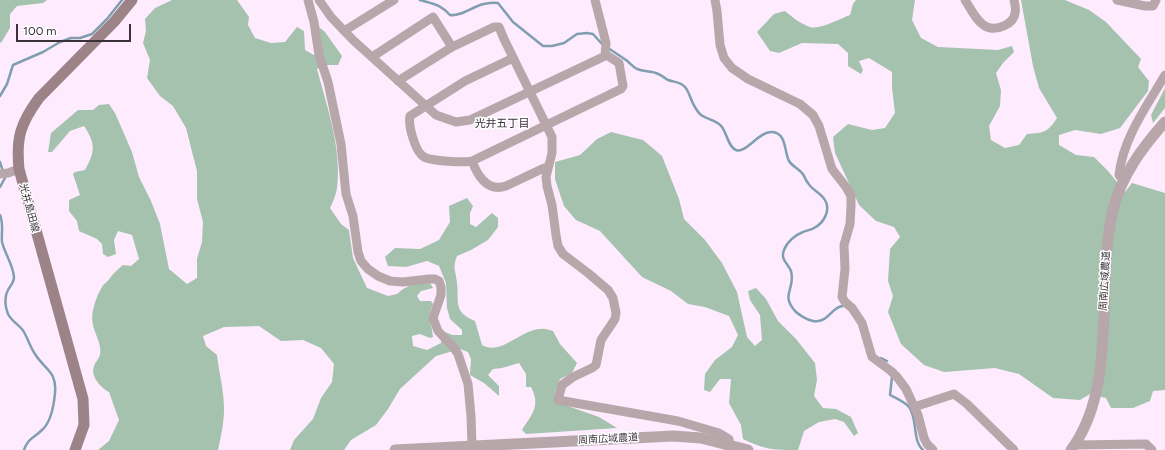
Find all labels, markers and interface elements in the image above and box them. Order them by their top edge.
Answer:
scale bar [18,16,133,42]
text: 100 m [23,24,57,38]
district label: 光井五丁目 [475,117,529,131]
street label: 光井島田線 [17,182,41,234]
street label: 周南広域農道 [1097,251,1113,311]
street label: 周南広域農道 [578,431,638,447]

